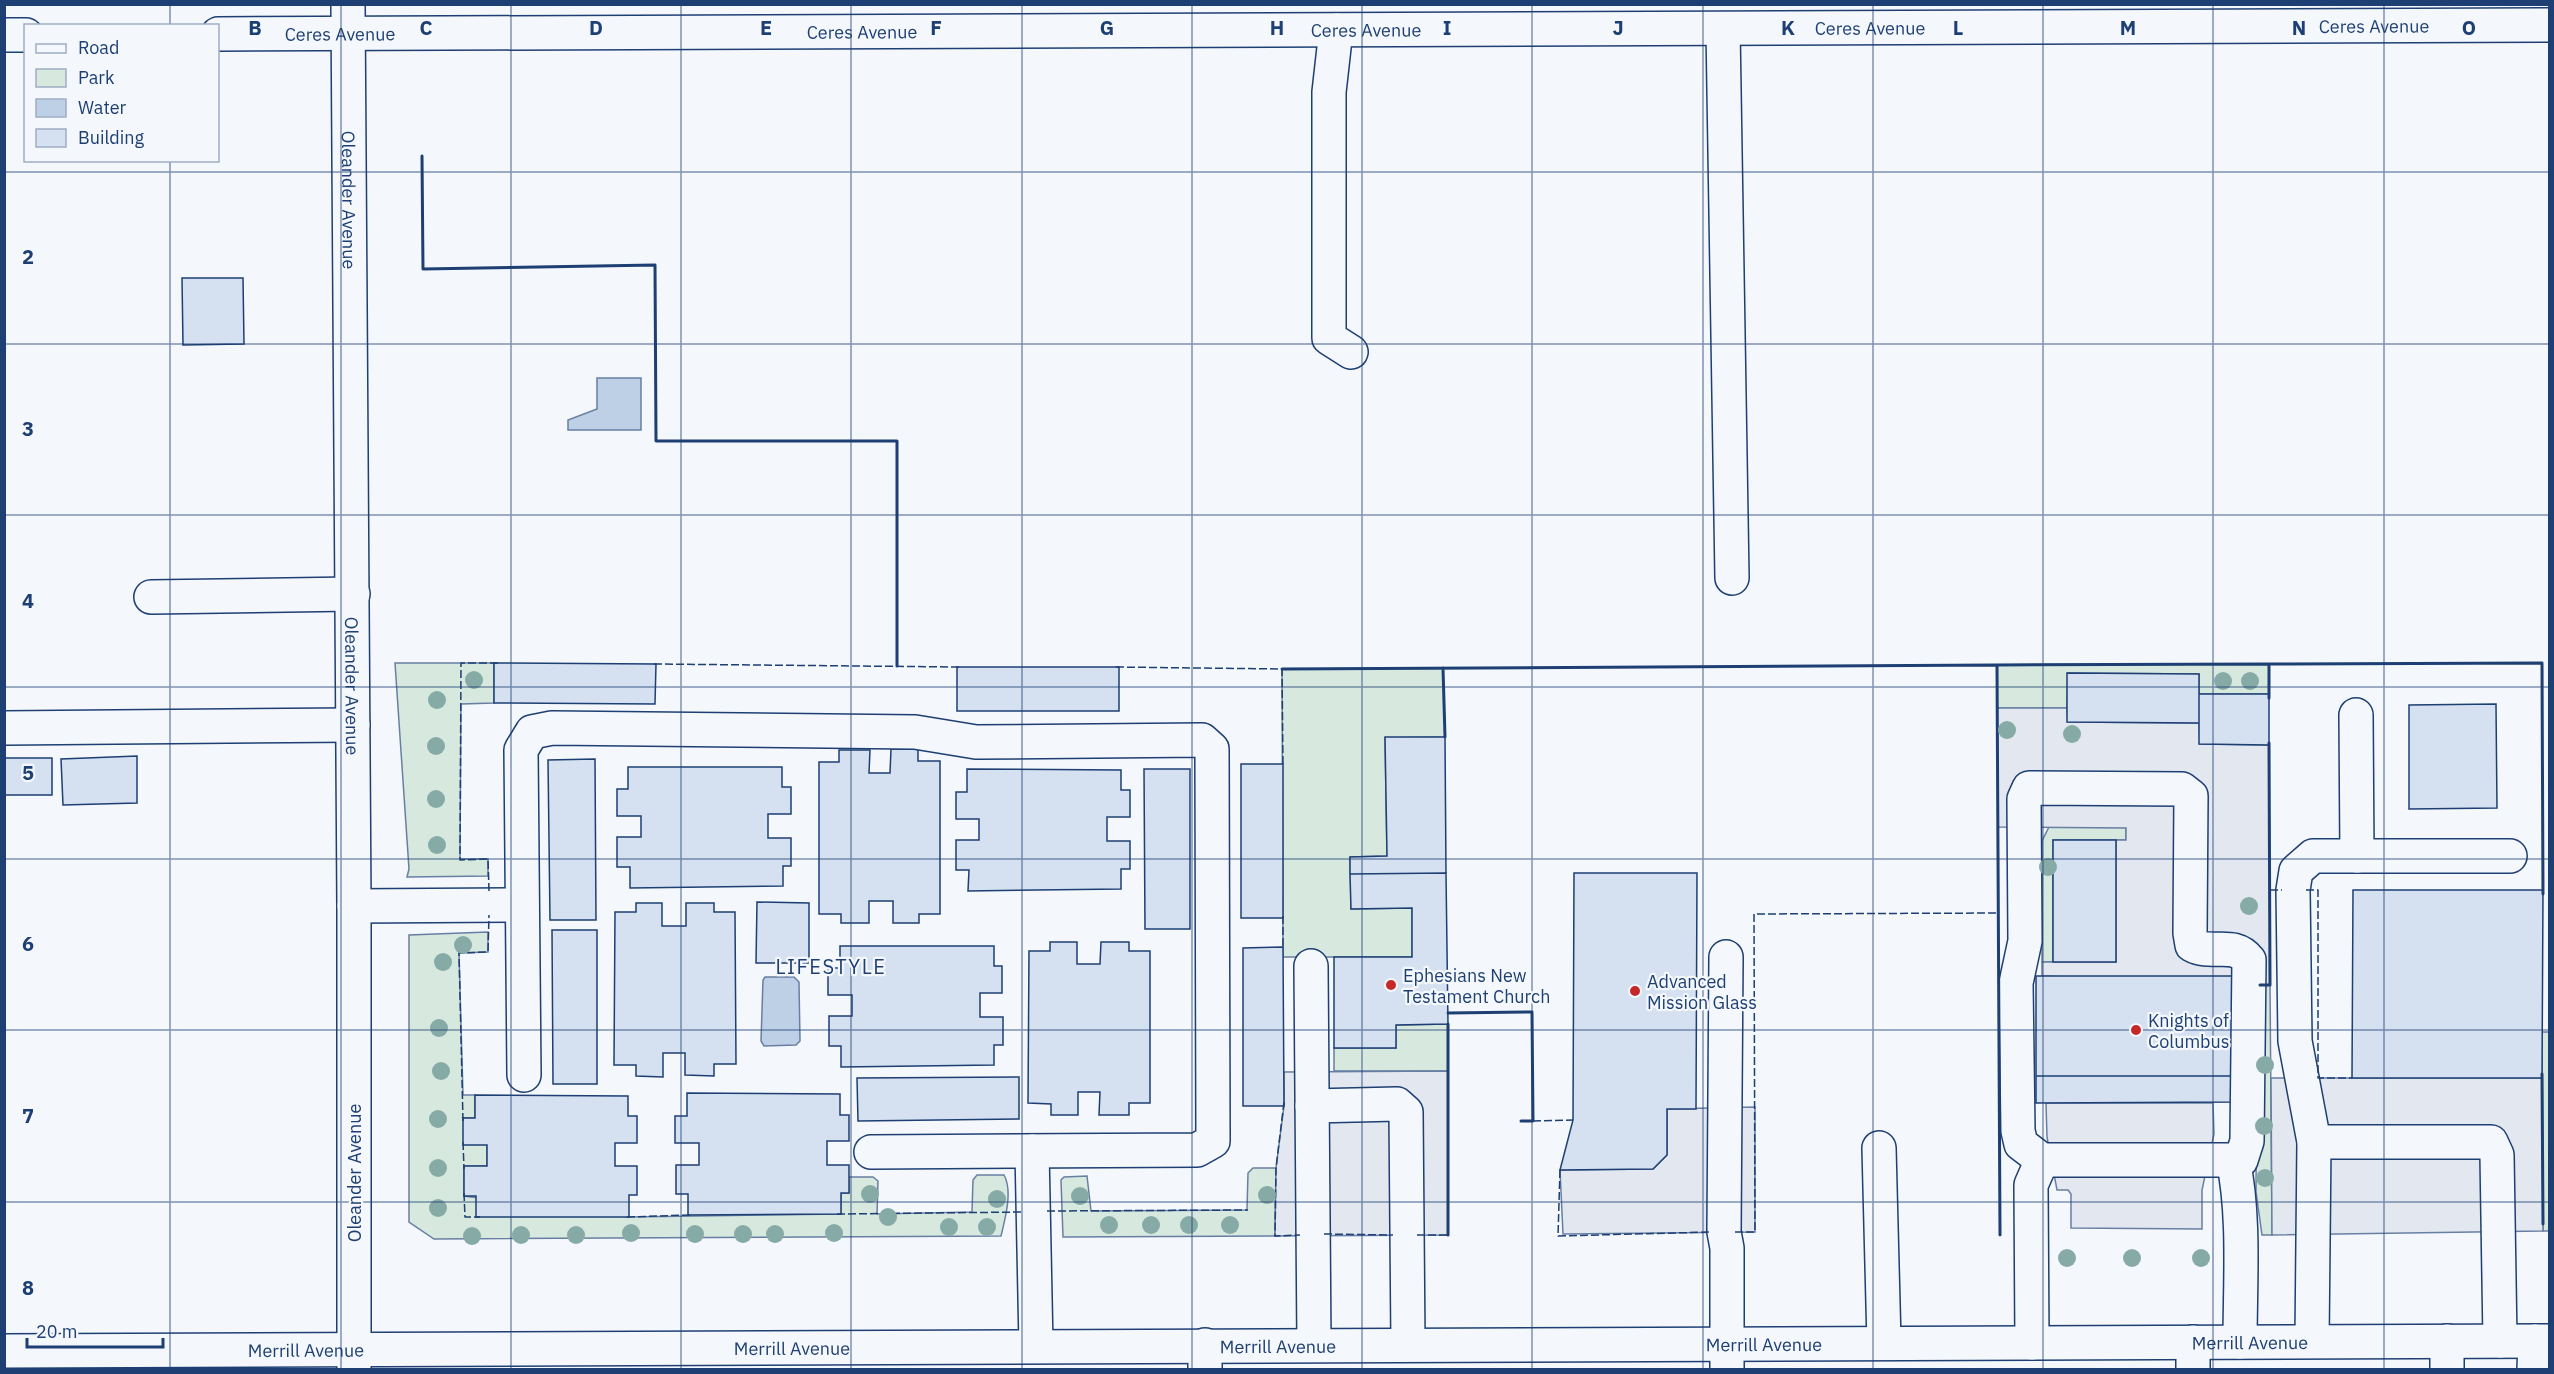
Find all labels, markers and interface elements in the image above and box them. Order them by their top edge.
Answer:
text: B [248,14,262,41]
text: C [419,14,433,41]
text: D [589,14,603,41]
text: E [760,14,772,41]
text: F [930,14,942,41]
text: G [1100,14,1114,41]
text: H [1270,14,1284,41]
text: I [1443,14,1451,41]
text: J [1612,14,1624,41]
text: K [1781,14,1795,41]
text: L [1953,14,1963,41]
text: M [2120,14,2136,41]
text: N [2292,14,2306,41]
street label: Ceres Avenue [2319,14,2429,37]
text: O [2462,14,2476,41]
street label: Ceres Avenue [1815,16,1925,39]
street label: Ceres Avenue [1311,18,1421,41]
street label: Ceres Avenue [807,20,917,43]
street label: Ceres Avenue [285,22,395,45]
legend [24,24,219,162]
text: Road [78,36,119,59]
text: Park [78,66,115,89]
text: Water [78,96,127,119]
text: Building [78,126,145,149]
street label: Oleander Avenue [337,131,361,270]
text: 2 [22,243,34,270]
text: 3 [22,415,34,442]
text: 4 [22,587,34,614]
street label: Oleander Avenue [341,617,364,756]
text: 5 [22,759,34,786]
text: 6 [22,930,34,957]
district label: LIFESTYLE [776,953,886,980]
place label: Ephesians New Testament Church [1403,964,1550,1008]
place label: Advanced Mission Glass [1647,970,1757,1014]
marker: Ephesians New Testament Church [1384,978,1398,992]
marker: Advanced Mission Glass [1628,984,1642,998]
place label: Knights of Columbus [2148,1009,2230,1053]
marker: Knights of Columbus [2129,1023,2143,1037]
text: 7 [22,1102,34,1129]
street label: Oleander Avenue [343,1104,366,1242]
text: 8 [22,1274,34,1301]
scale bar [27,1311,164,1349]
text: 20 m [36,1320,78,1343]
street label: Merrill Avenue [2192,1330,2308,1354]
street label: Merrill Avenue [1706,1332,1822,1356]
street label: Merrill Avenue [1220,1334,1336,1358]
street label: Merrill Avenue [734,1336,850,1360]
street label: Merrill Avenue [248,1338,364,1362]

